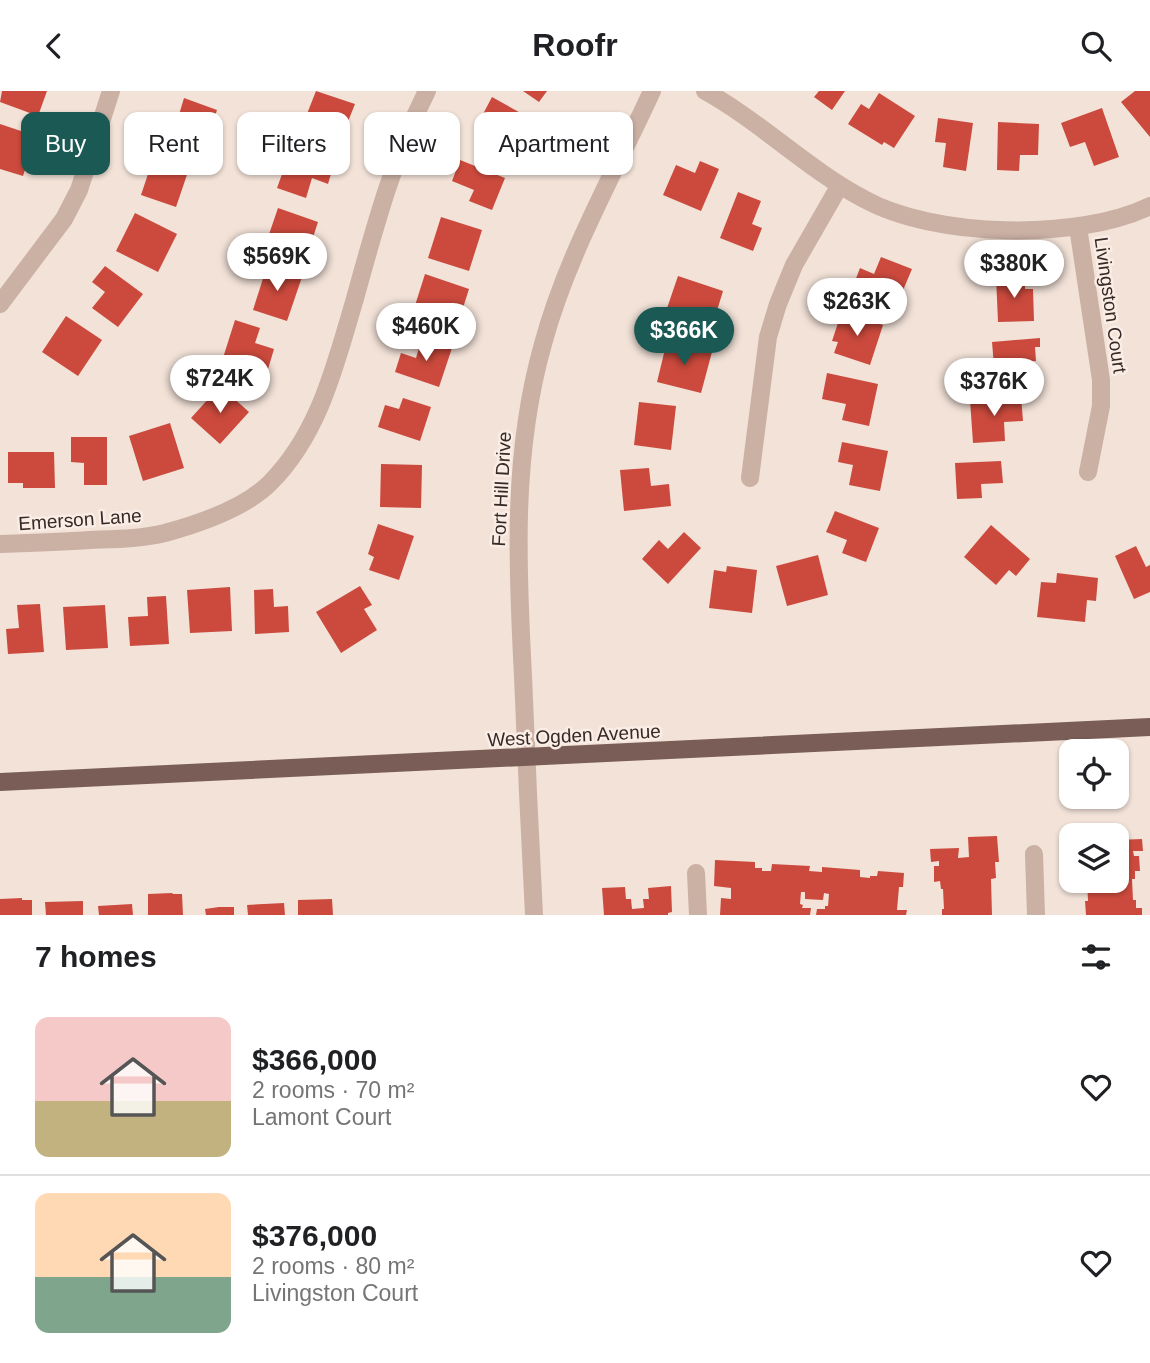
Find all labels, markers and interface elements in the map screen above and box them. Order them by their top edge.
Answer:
icon: back [35,27,73,65]
text: Roofr [532,27,618,63]
icon: search [1077,27,1115,65]
chip: Buy [21,112,110,175]
chip: Rent [124,112,223,175]
chip: Filters [237,112,350,175]
chip: New [364,112,460,175]
chip: Apartment [474,112,633,175]
pin: $569K [228,233,326,293]
street label: Livingston Court [1091,236,1131,375]
pin: $380K [965,241,1063,300]
text: $569K [243,243,311,269]
text: $380K [980,250,1048,276]
pin: $263K [808,279,906,338]
text: $263K [823,288,891,314]
pin: $460K [377,303,475,363]
pin: $366K [635,307,733,367]
text: $460K [392,313,460,339]
text: $366K [650,317,718,343]
pin: $724K [171,355,269,415]
pin: $376K [945,359,1043,418]
text: $724K [186,365,254,391]
text: $376K [960,368,1028,394]
street label: Fort Hill Drive [488,431,515,547]
street label: Emerson Lane [18,505,142,534]
street label: West Ogden Avenue [487,720,661,751]
map controls [1059,739,1129,893]
button: locate [1059,739,1129,809]
button: layers [1059,823,1129,893]
icon: filters [1077,938,1115,976]
text: 7 homes [35,940,157,973]
text: $366,000 [252,1043,377,1076]
icon: home [91,1045,175,1129]
icon: heart [1077,1068,1115,1106]
text: 2 rooms · 70 m² [252,1077,414,1103]
text: Lamont Court [252,1104,391,1130]
text: $376,000 [252,1219,377,1252]
icon: home [91,1221,175,1305]
icon: heart [1077,1244,1115,1282]
text: 2 rooms · 80 m² [252,1253,414,1279]
text: Livingston Court [252,1280,418,1306]

